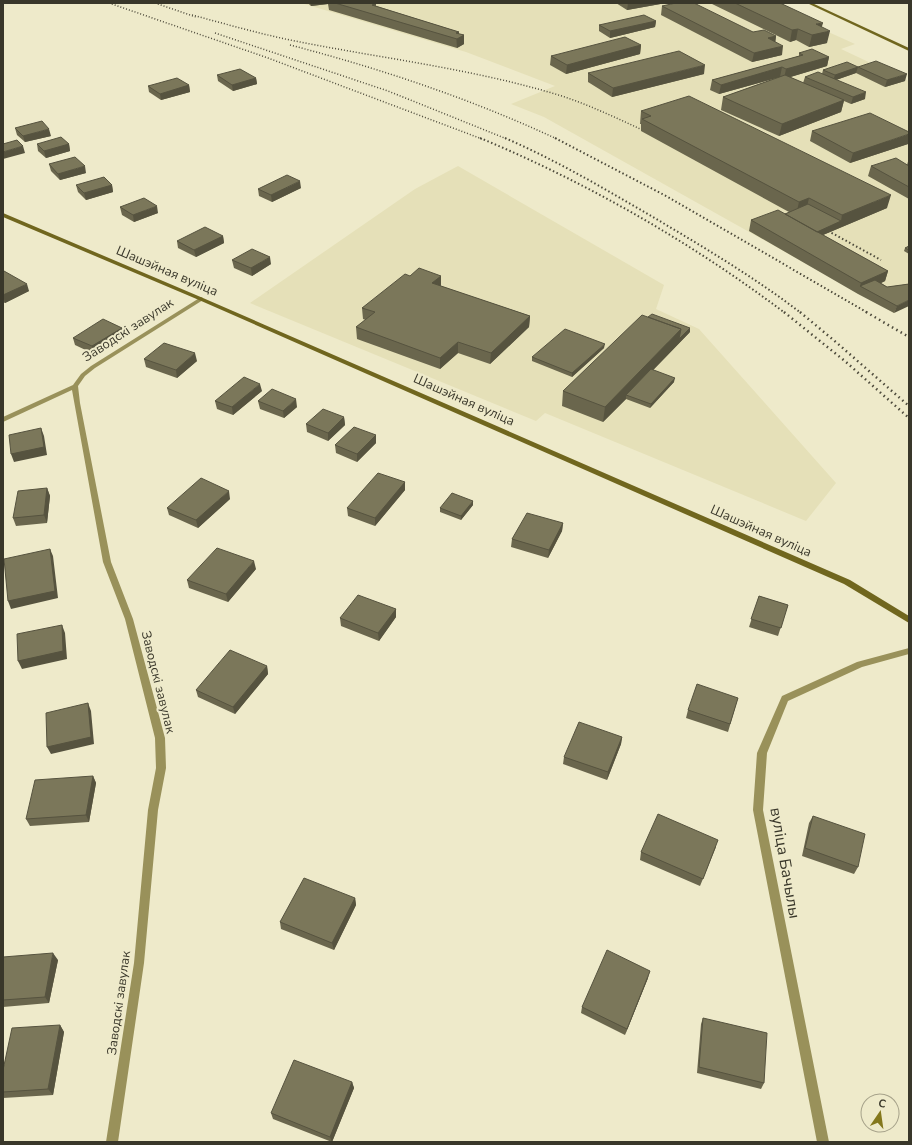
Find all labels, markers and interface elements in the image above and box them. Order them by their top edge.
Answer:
street label: Шашэйная вуліца [113,241,221,301]
street label: Заводскі завулак [79,294,177,366]
street label: Шашэйная вуліца [411,370,517,430]
street label: Шашэйная вуліца [708,501,814,561]
street label: Заводскі завулак [137,629,180,735]
street label: вуліца Бачылы [764,806,806,920]
street label: Заводскі завулак [103,949,135,1056]
north arrow [860,1093,900,1133]
text: С [877,1096,888,1112]

